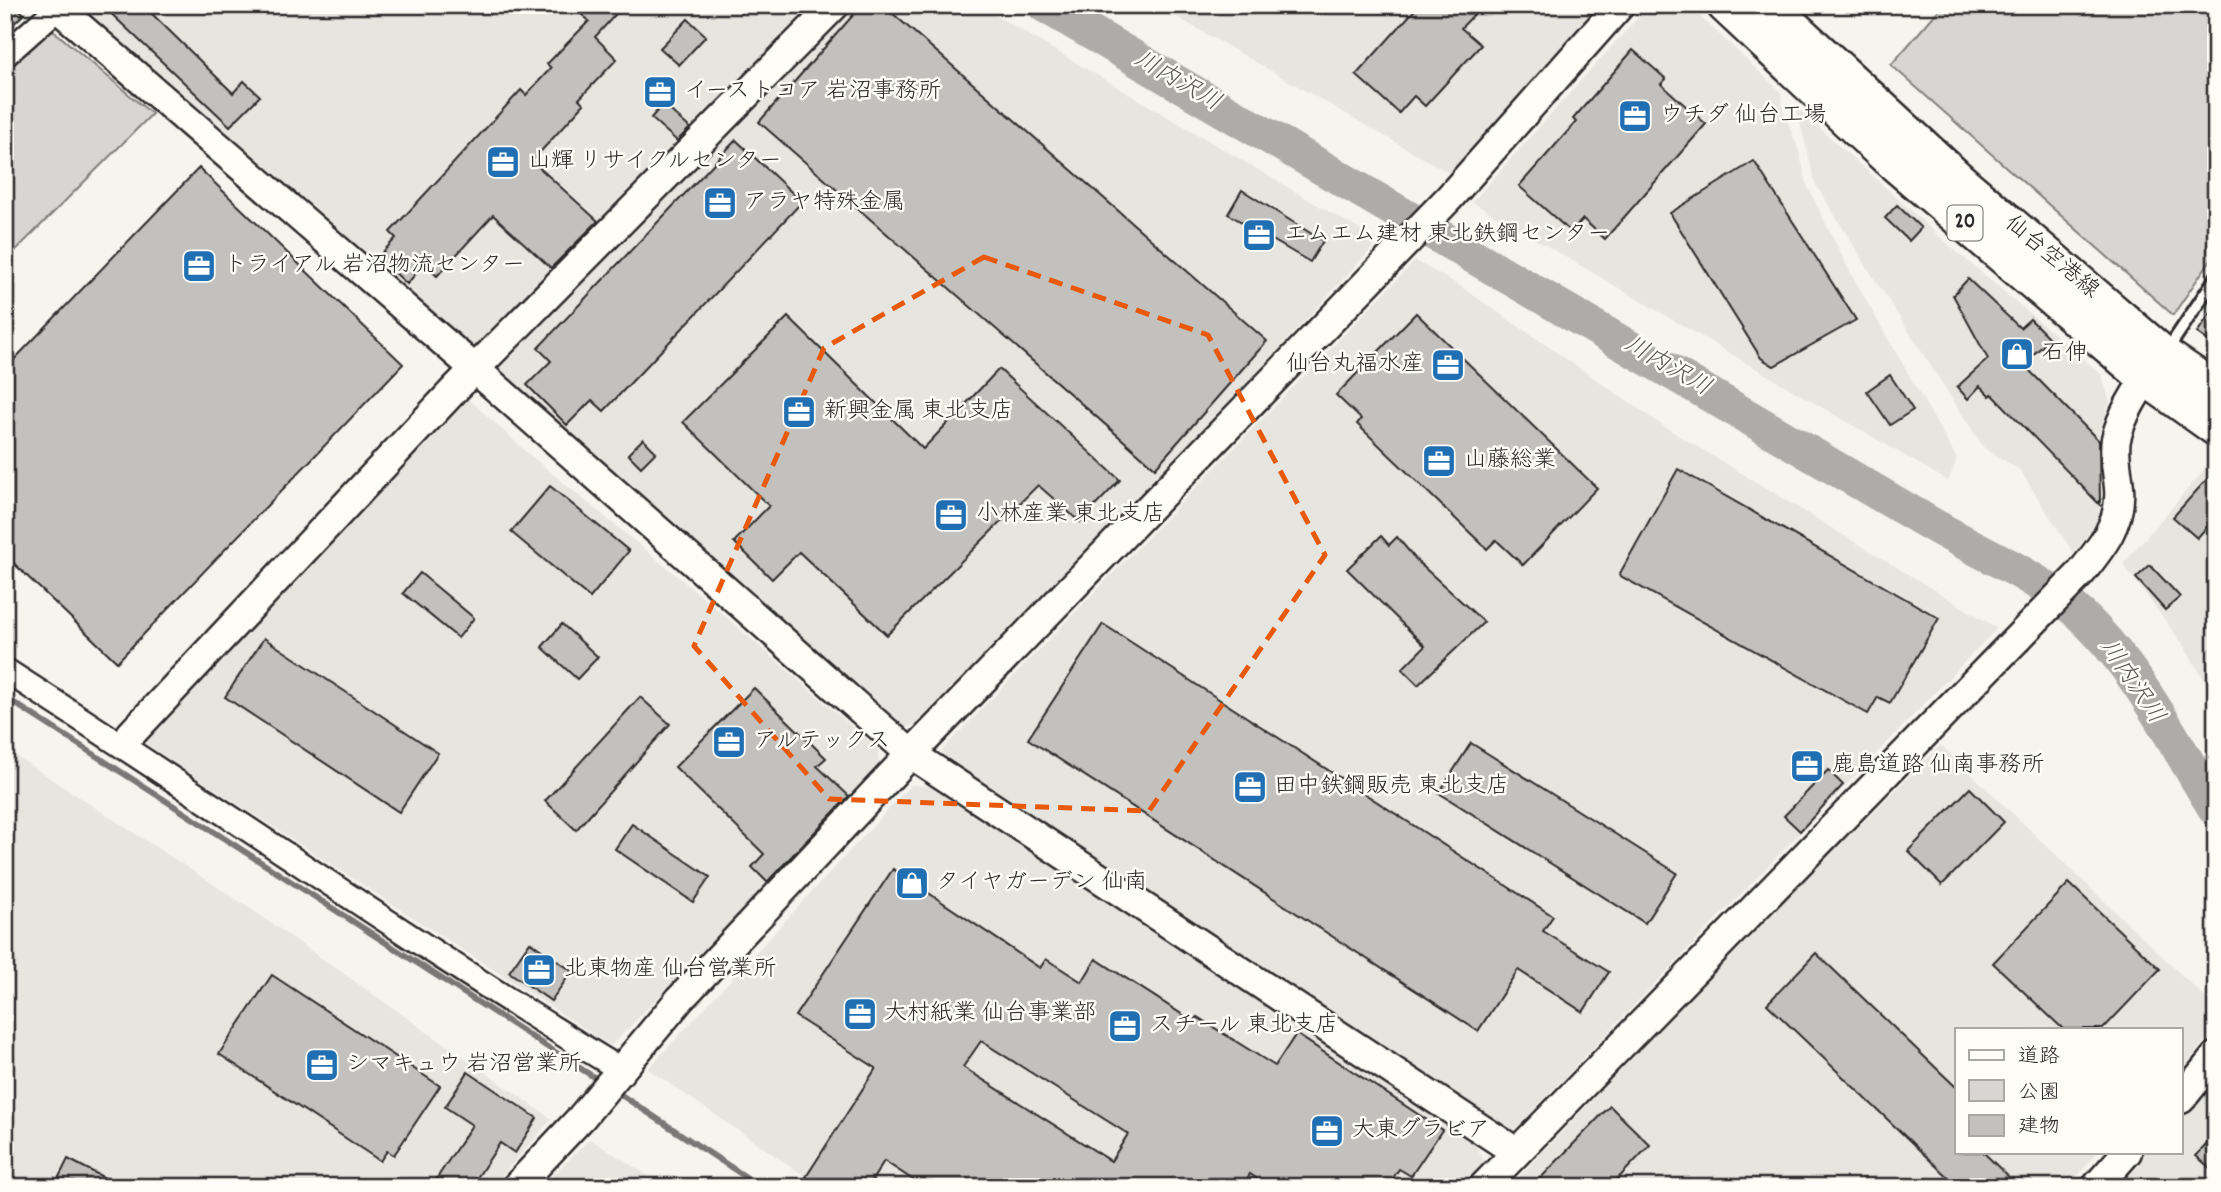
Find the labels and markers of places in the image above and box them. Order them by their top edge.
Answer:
office icon: イーストコア 岩沼事務所 [641,73,679,111]
place label: イーストコア 岩沼事務所 [684,76,941,109]
office icon: ウチダ 仙台工場 [1616,97,1654,135]
place label: ウチダ 仙台工場 [1660,100,1826,133]
office icon: 山輝 リサイクルセンター [484,143,522,181]
place label: 山輝 リサイクルセンター [528,146,782,179]
office icon: アラヤ特殊金属 [701,184,739,222]
place label: アラヤ特殊金属 [744,187,905,220]
office icon: エムエム建材 東北鉄鋼センター [1240,216,1278,254]
place label: エムエム建材 東北鉄鋼センター [1284,219,1610,252]
office icon: トライアル 岩沼物流センター [180,247,218,285]
place label: トライアル 岩沼物流センター [224,250,525,283]
shop icon: 石伸 [1998,335,2036,373]
place label: 石伸 [2042,338,2088,371]
office icon: 仙台丸福水産 [1429,346,1467,384]
place label: 仙台丸福水産 [1286,349,1424,382]
office icon: 新興金属 東北支店 [780,393,818,431]
place label: 新興金属 東北支店 [824,396,1013,429]
office icon: 山藤総業 [1420,442,1458,480]
place label: 山藤総業 [1464,445,1556,478]
office icon: 小林産業 東北支店 [932,496,970,534]
place label: 小林産業 東北支店 [976,499,1165,532]
office icon: アルテックス [710,723,748,761]
place label: アルテックス [754,726,890,759]
office icon: 鹿島道路 仙南事務所 [1788,747,1826,785]
place label: 鹿島道路 仙南事務所 [1832,750,2044,783]
office icon: 田中鉄鋼販売 東北支店 [1231,768,1269,806]
place label: 田中鉄鋼販売 東北支店 [1274,771,1509,804]
shop icon: タイヤガーデン 仙南 [893,864,931,902]
place label: タイヤガーデン 仙南 [936,867,1147,900]
office icon: 北東物産 仙台営業所 [520,951,558,989]
place label: 北東物産 仙台営業所 [564,954,776,987]
office icon: 大村紙業 仙台事業部 [841,995,879,1033]
place label: 大村紙業 仙台事業部 [884,998,1096,1031]
office icon: スチール 東北支店 [1106,1007,1144,1045]
place label: スチール 東北支店 [1150,1010,1338,1043]
office icon: シマキュウ 岩沼営業所 [303,1046,341,1084]
place label: シマキュウ 岩沼営業所 [346,1049,581,1082]
office icon: 大東グラビア [1308,1112,1346,1150]
place label: 大東グラビア [1352,1115,1490,1148]

